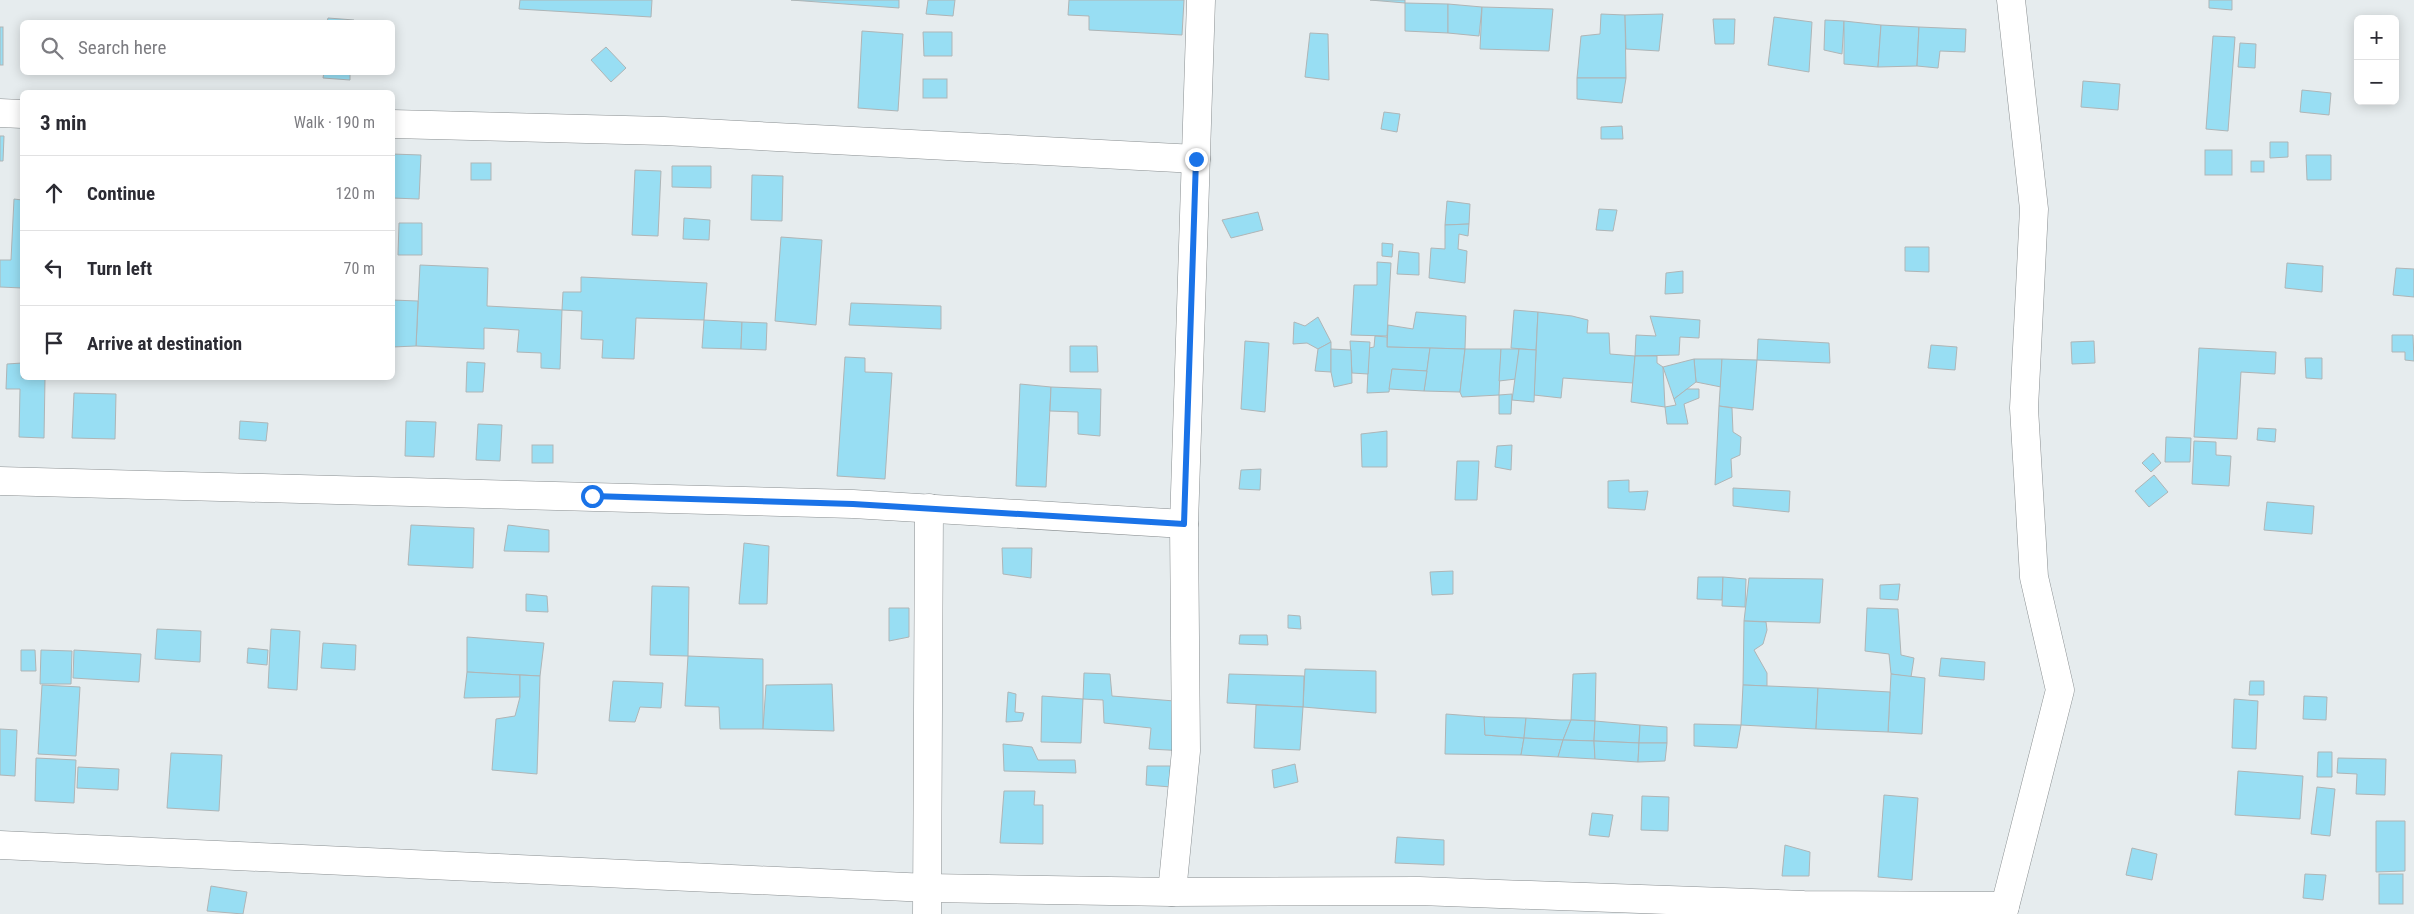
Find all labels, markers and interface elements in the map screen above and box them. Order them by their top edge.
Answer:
map controls [2354,15,2399,105]
button: + [2354,15,2399,60]
search box [20,20,395,75]
icon: search [38,34,66,62]
text: Search here [78,36,166,59]
button: − [2354,60,2399,105]
text: 3 min [40,111,87,135]
text: Walk · 190 m [294,113,375,132]
route end [1185,148,1208,171]
icon: ahead [40,179,68,207]
text: Continue [87,182,155,205]
text: 120 m [336,184,375,203]
icon: left [40,254,68,282]
text: Turn left [87,257,152,280]
text: 70 m [343,259,375,278]
icon: arrive [40,329,68,357]
text: Arrive at destination [87,332,242,355]
route start [581,485,604,508]

